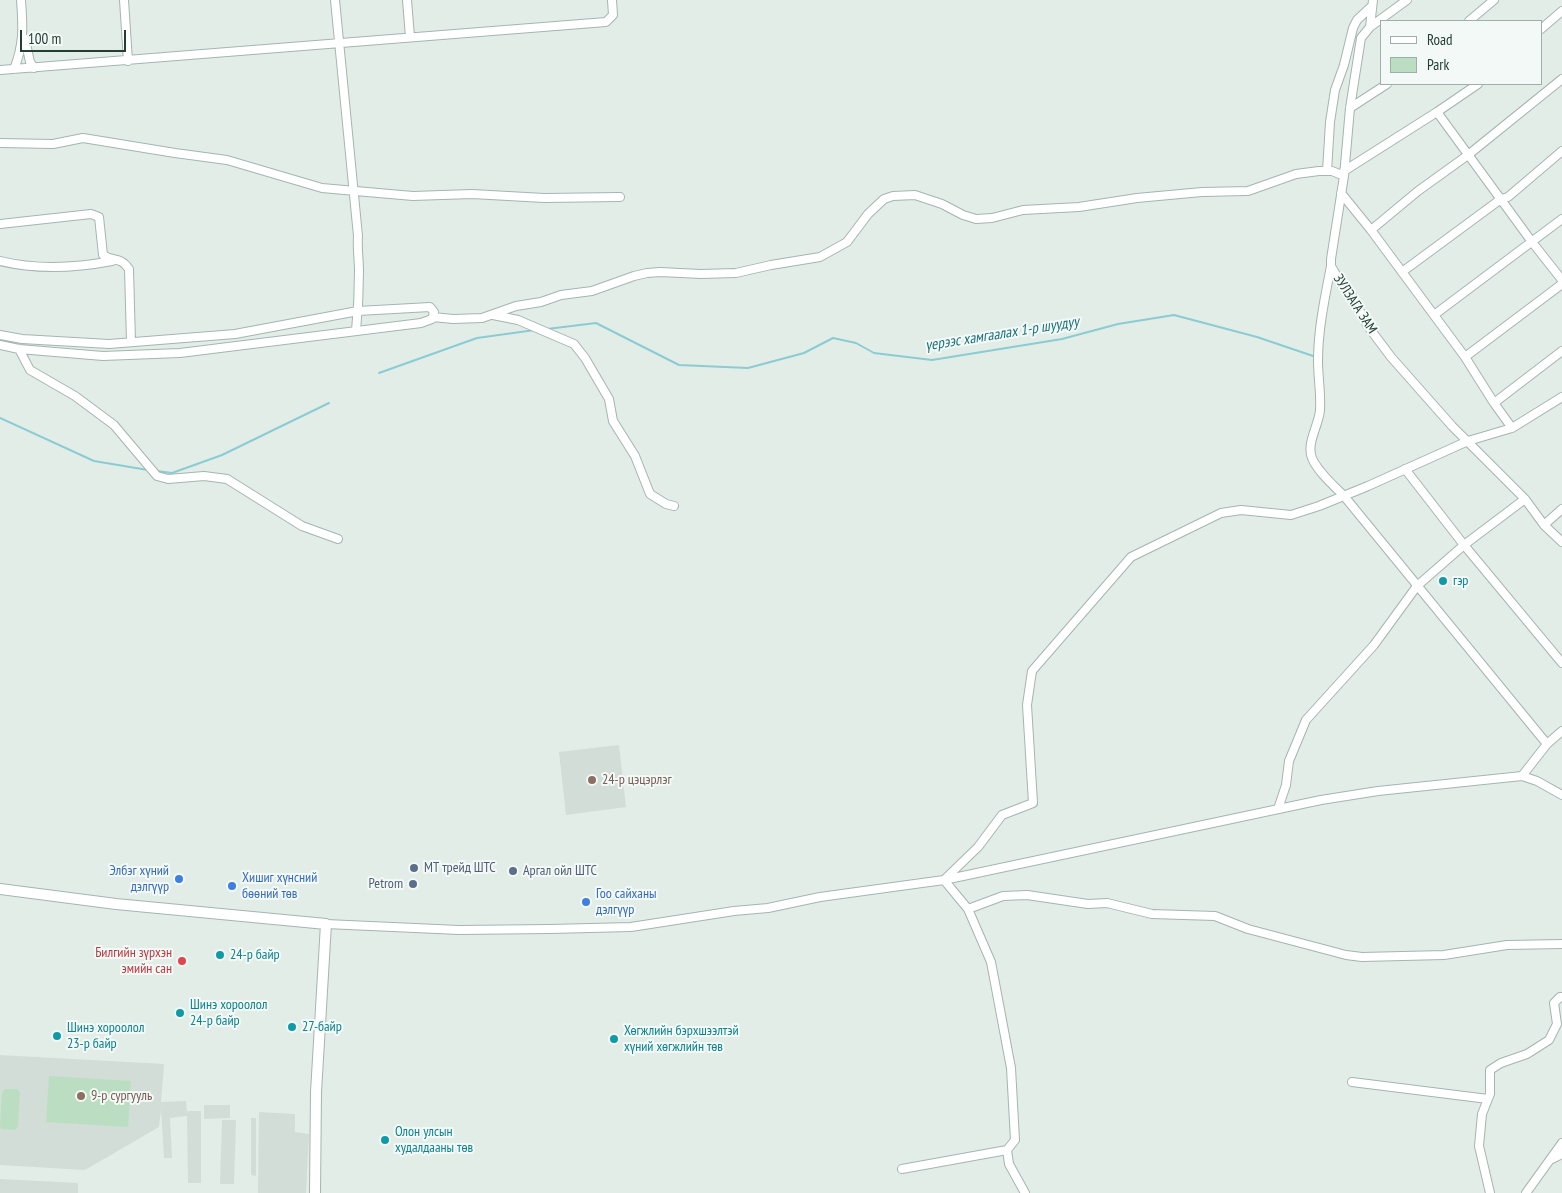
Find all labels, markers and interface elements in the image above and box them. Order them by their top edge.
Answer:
scale bar [22,20,129,52]
legend [1380,20,1542,85]
text: 100 m [28,29,61,48]
text: Road [1427,30,1453,49]
text: Park [1427,55,1449,74]
street label: ЗУЛЗАГА ЗАМ [1330,271,1380,337]
water label: үерээс хамгаалах 1-р шуудуу [924,313,1080,355]
place label: гэр [1453,573,1468,589]
marker: гэр [1437,575,1449,587]
place label: 24-р цэцэрлэг [602,772,672,788]
marker: 24-р цэцэрлэг [586,774,598,786]
place label: МТ трейд ШТС [424,860,496,876]
marker: МТ трейд ШТС [408,862,420,874]
place label: Элбэг хүний дэлгүүр [109,863,169,896]
place label: Аргал ойл ШТС [523,863,597,879]
marker: Аргал ойл ШТС [507,865,519,877]
place label: Хишиг хүнсний бөөний төв [242,870,317,902]
marker: Элбэг хүний дэлгүүр [173,873,185,885]
place label: Petrom [368,876,403,892]
marker: Petrom [407,878,419,890]
marker: Хишиг хүнсний бөөний төв [226,880,238,892]
place label: Гоо сайханы дэлгүүр [596,886,657,919]
marker: Гоо сайханы дэлгүүр [580,896,592,908]
place label: Билгийн зүрхэн эмийн сан [95,945,172,978]
place label: 24-р байр [230,947,280,963]
marker: 24-р байр [214,949,226,961]
marker: Билгийн зүрхэн эмийн сан [176,955,188,967]
place label: Шинэ хороолол 24-р байр [190,997,267,1030]
marker: Шинэ хороолол 24-р байр [174,1007,186,1019]
place label: 27-байр [302,1019,342,1035]
place label: Шинэ хороолол 23-р байр [67,1020,144,1052]
marker: 27-байр [286,1021,298,1033]
place label: Хөгжлийн бэрхшээлтэй хүний хөгжлийн төв [624,1023,739,1056]
marker: Шинэ хороолол 23-р байр [51,1030,63,1042]
marker: Хөгжлийн бэрхшээлтэй хүний хөгжлийн төв [608,1033,620,1045]
place label: 9-р сургууль [91,1088,152,1104]
marker: 9-р сургууль [75,1090,87,1102]
place label: Олон улсын худалдааны төв [395,1124,473,1156]
marker: Олон улсын худалдааны төв [379,1134,391,1146]

